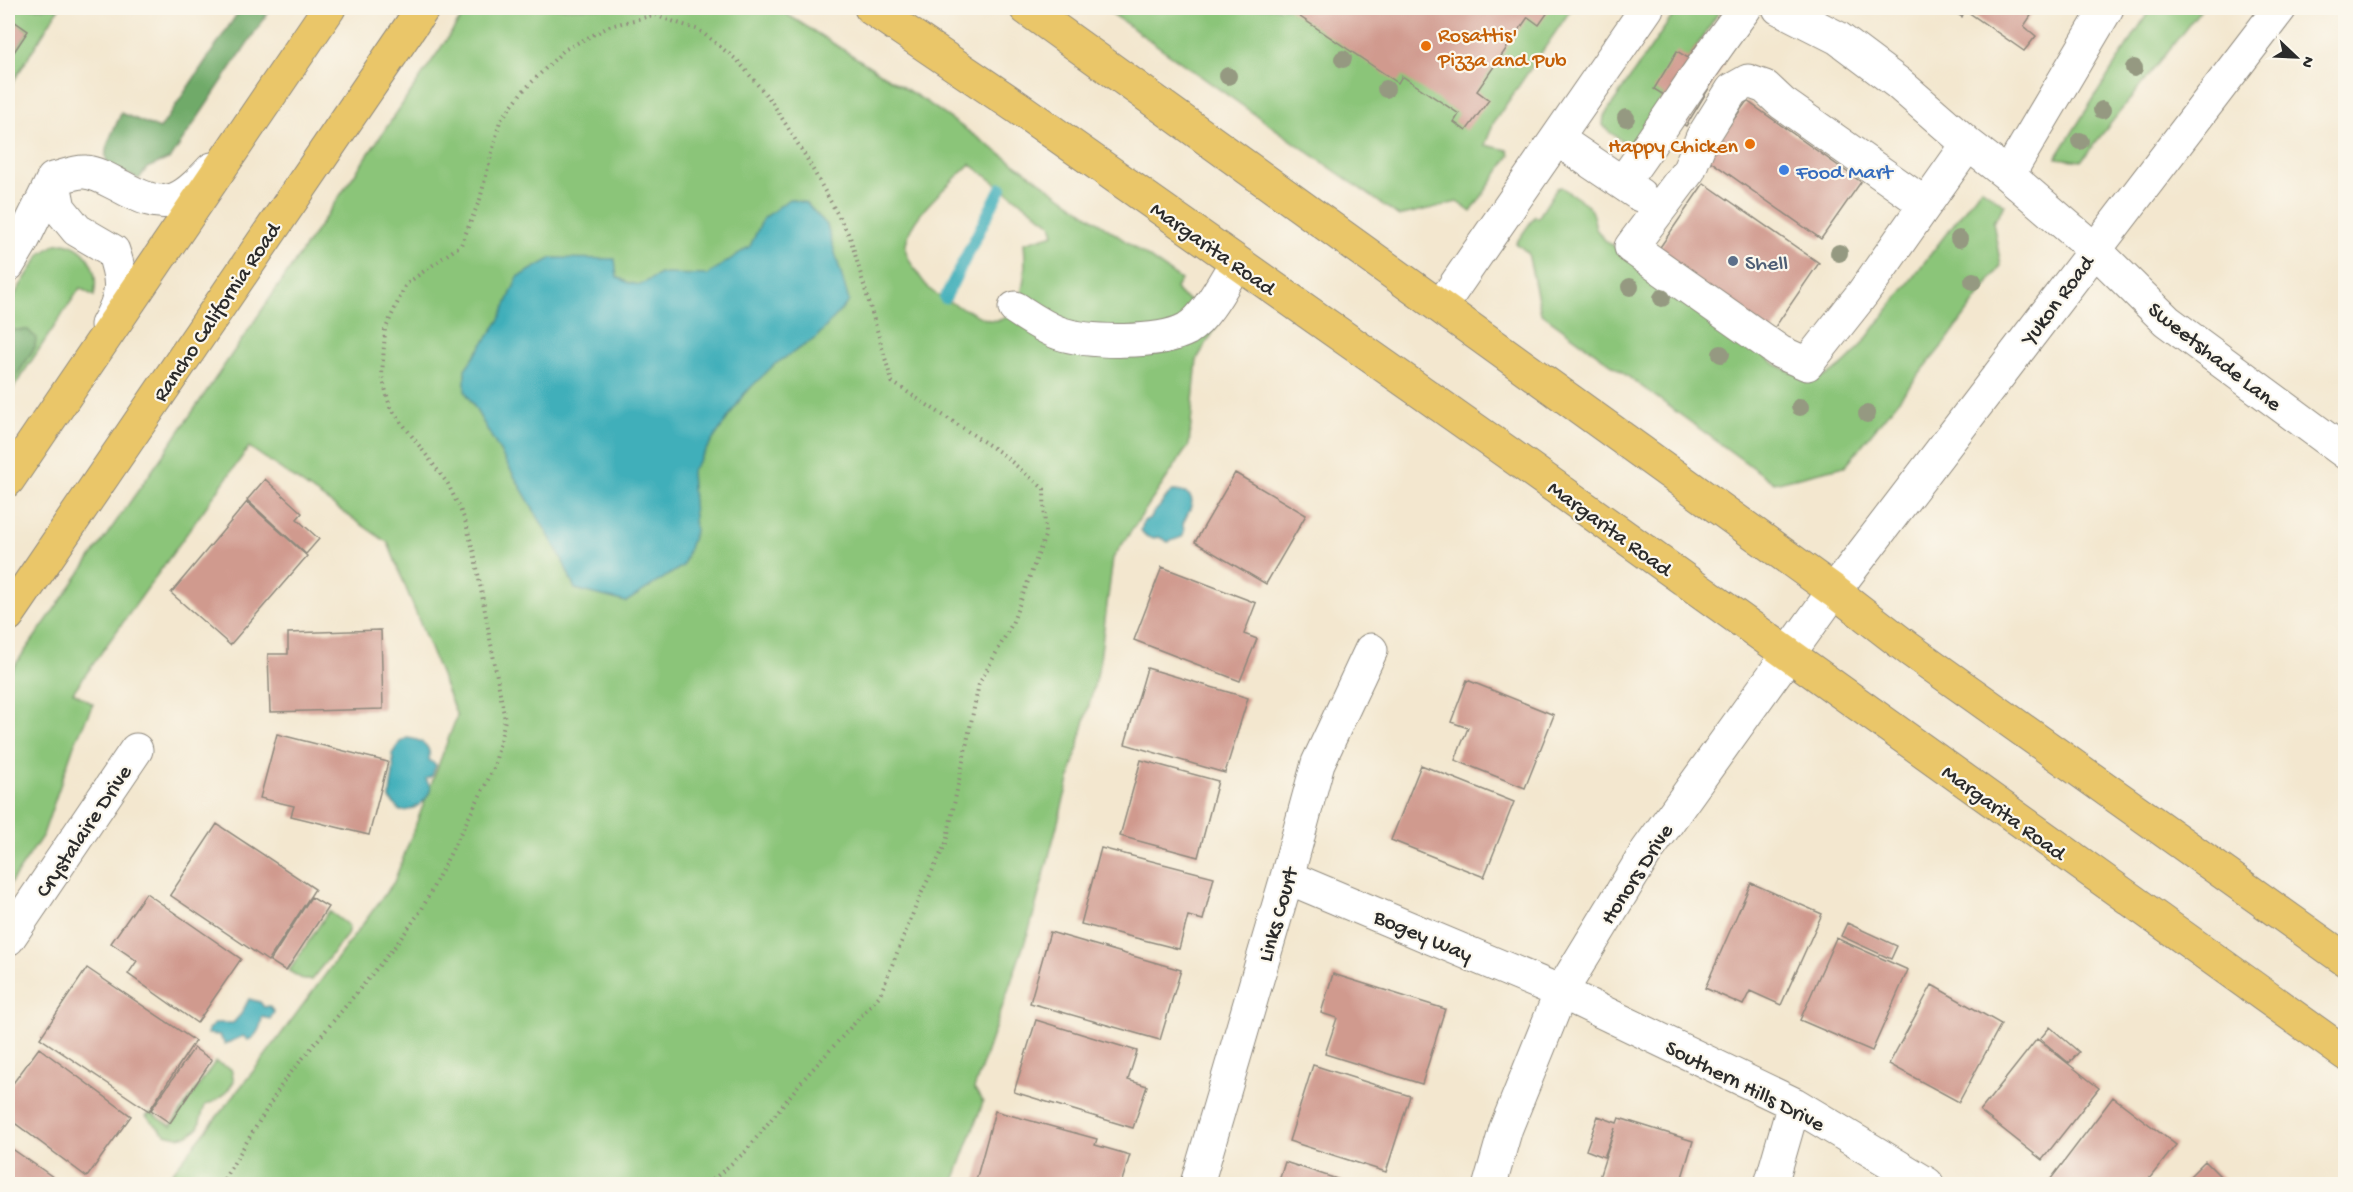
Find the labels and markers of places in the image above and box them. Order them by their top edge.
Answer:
place label: Rosattis' Pizza and Pub [1437,24,1567,75]
marker: Rosattis' Pizza and Pub [1419,39,1433,53]
place label: Happy Chicken [1608,135,1739,161]
marker: Happy Chicken [1743,137,1757,151]
place label: Food Mart [1795,161,1894,187]
marker: Food Mart [1777,163,1791,177]
place label: Shell [1745,252,1788,278]
marker: Shell [1726,254,1740,268]

